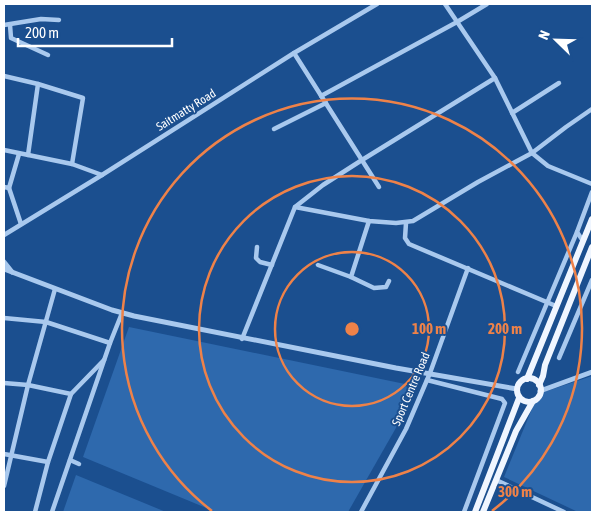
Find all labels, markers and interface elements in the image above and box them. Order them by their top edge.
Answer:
scale bar [18,15,171,47]
north arrow [531,15,581,65]
text: 200 m [25,24,59,41]
text: N [535,28,553,42]
street label: Saitmatty Road [154,86,218,134]
centre of rings [343,320,361,338]
text: 100 m [412,320,446,337]
text: 200 m [488,320,522,337]
street label: Sport Centre Road [389,350,433,428]
text: 300 m [498,483,532,500]

